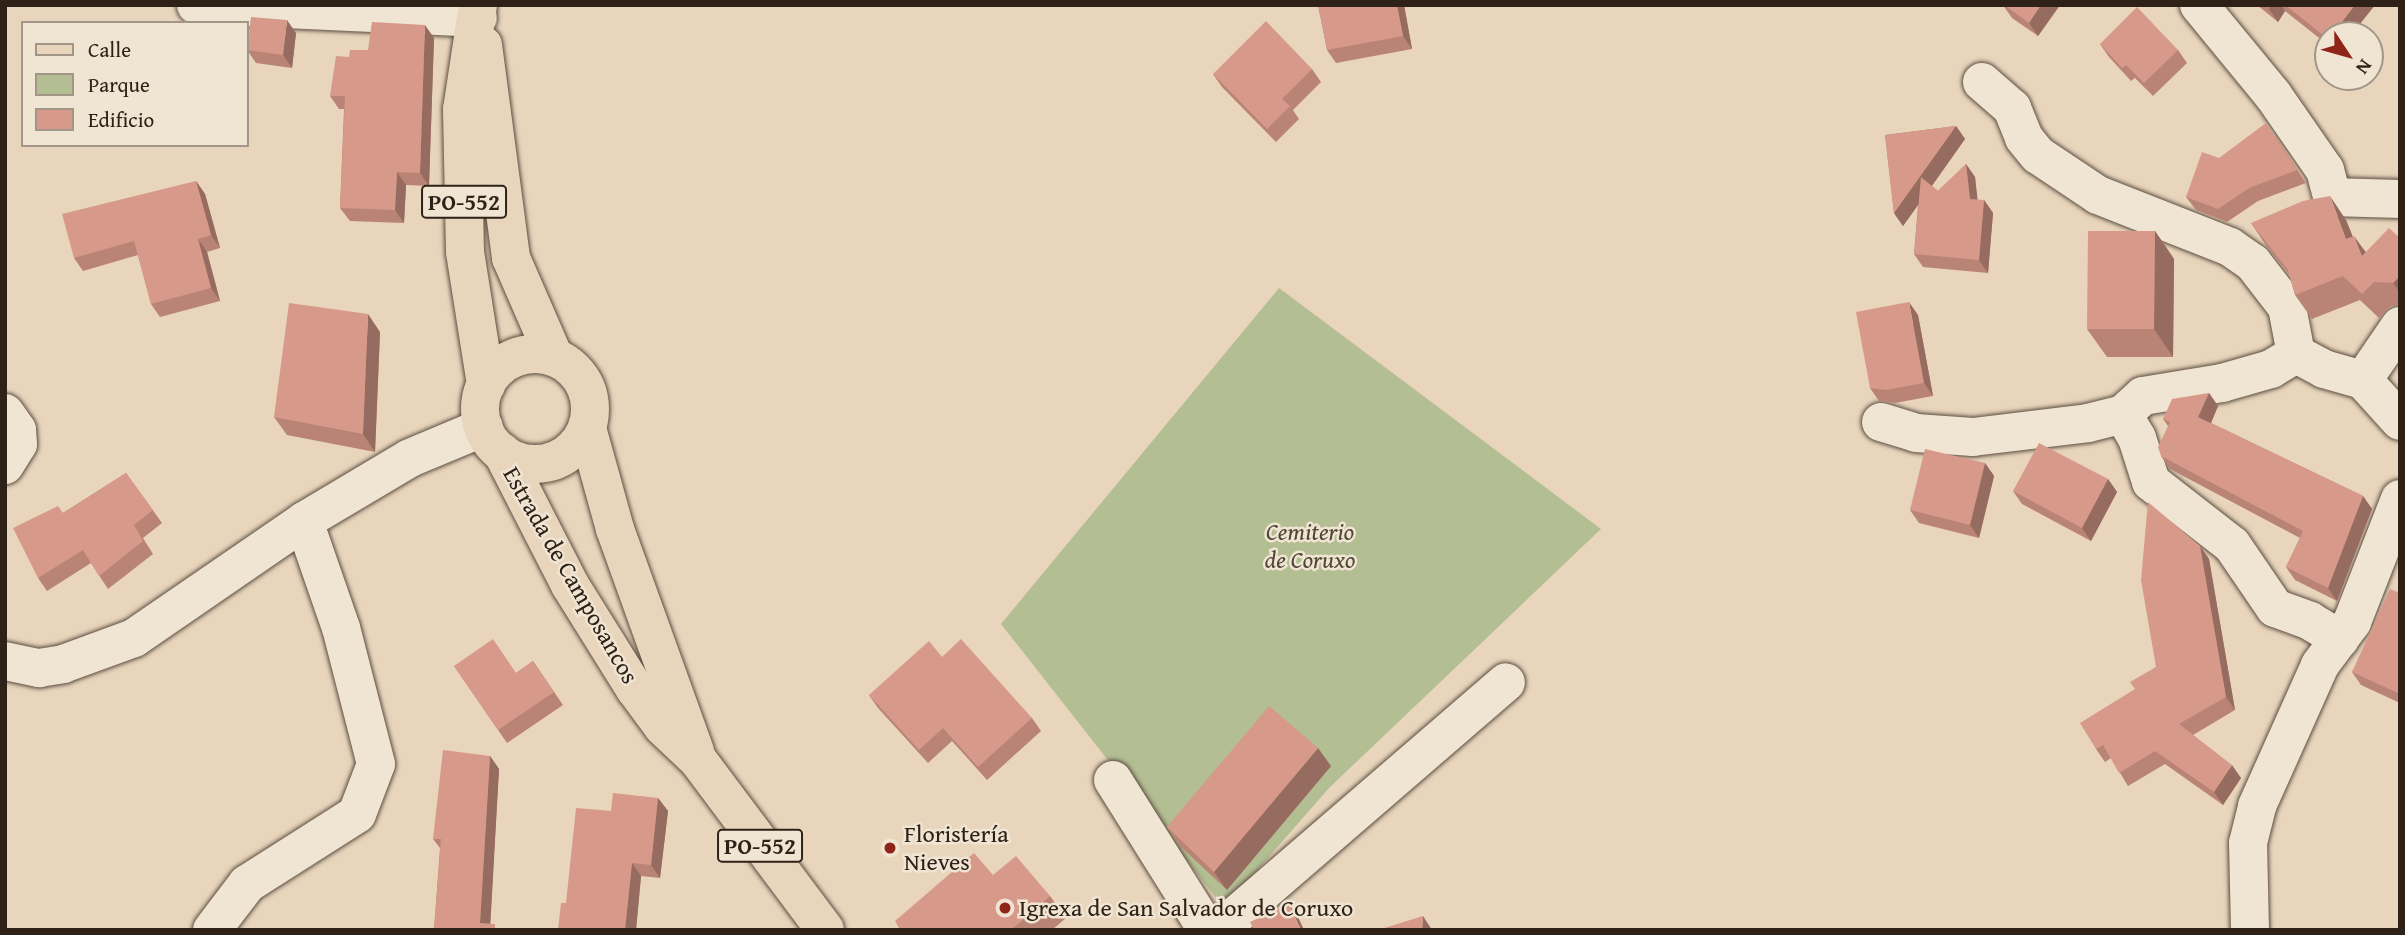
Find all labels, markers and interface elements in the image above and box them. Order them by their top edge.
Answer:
legend [21,21,248,147]
north arrow [2314,21,2384,91]
text: Calle [88,34,131,65]
text: N [2349,54,2379,81]
text: Parque [88,69,150,100]
text: Edificio [88,104,154,135]
road number: PO-552 [420,182,508,222]
street label: Estrada de Camposancos [497,461,645,689]
park label: Cemiterio de Coruxo [1265,518,1355,574]
place label: Floristería Nieves [904,820,1009,876]
road number: PO-552 [716,826,804,866]
marker: Floristería Nieves [882,840,898,856]
place label: Igrexa de San Salvador de Coruxo [1019,894,1353,922]
marker: Igrexa de San Salvador de Coruxo [997,900,1013,916]

